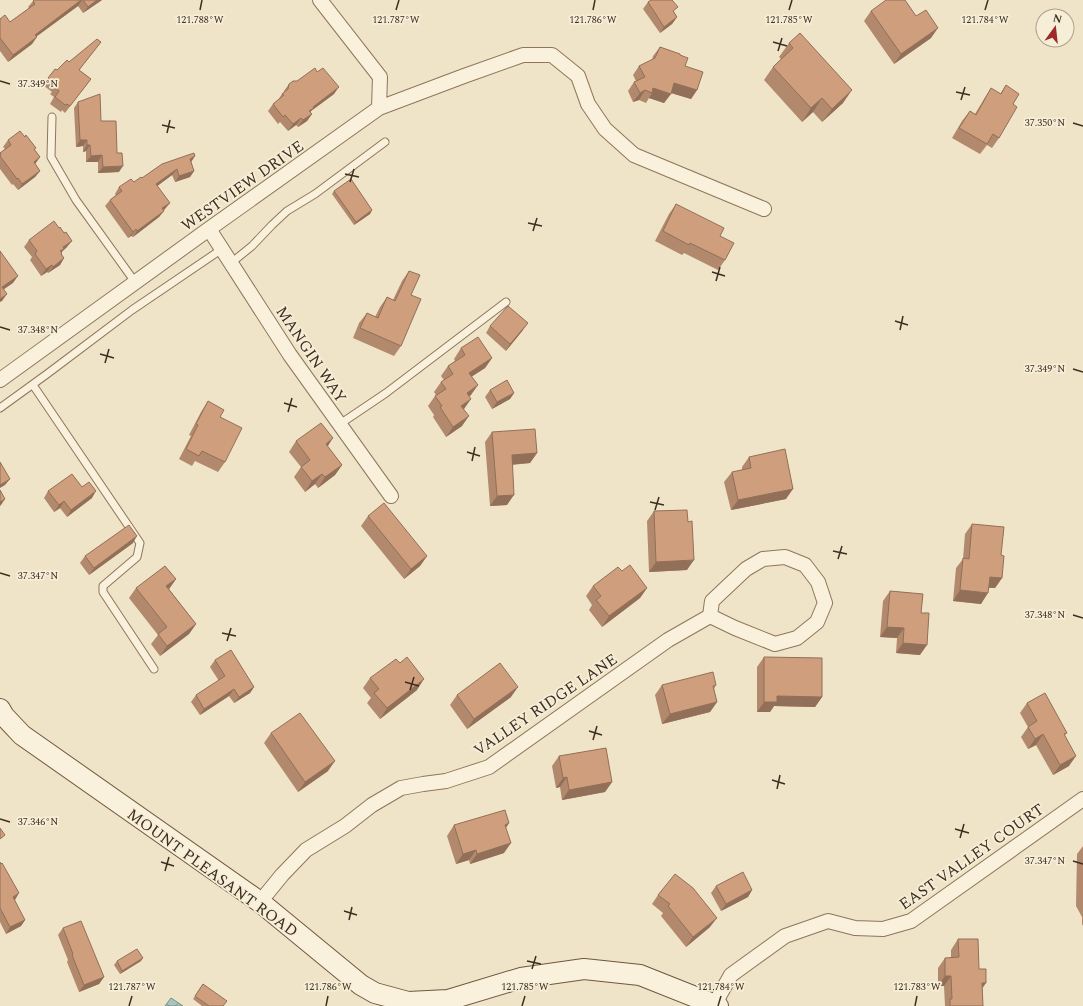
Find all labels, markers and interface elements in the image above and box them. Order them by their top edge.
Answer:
north arrow [1035,8,1075,48]
text: N [1051,9,1064,28]
text: 121.788°W [176,12,224,28]
text: 121.787°W [372,12,420,28]
text: 121.786°W [569,12,617,28]
text: 121.785°W [765,12,813,28]
text: 121.784°W [961,12,1009,28]
text: 37.349°N [18,76,58,92]
text: 37.350°N [1025,115,1065,131]
street label: WESTVIEW DRIVE [176,134,309,237]
street label: MANGIN WAY [270,301,353,408]
text: 37.348°N [18,322,58,338]
text: 37.349°N [1025,361,1065,377]
text: 37.347°N [18,568,58,584]
text: 37.348°N [1025,607,1065,623]
street label: VALLEY RIDGE LANE [469,648,622,762]
street label: EAST VALLEY COURT [894,797,1049,916]
street label: MOUNT PLEASANT ROAD [122,802,303,943]
text: 37.346°N [18,814,58,830]
text: 37.347°N [1025,853,1065,869]
text: 121.787°W [108,979,156,995]
text: 121.786°W [304,979,352,995]
text: 121.785°W [501,979,549,995]
text: 121.784°W [697,979,745,995]
text: 121.783°W [893,979,941,995]

